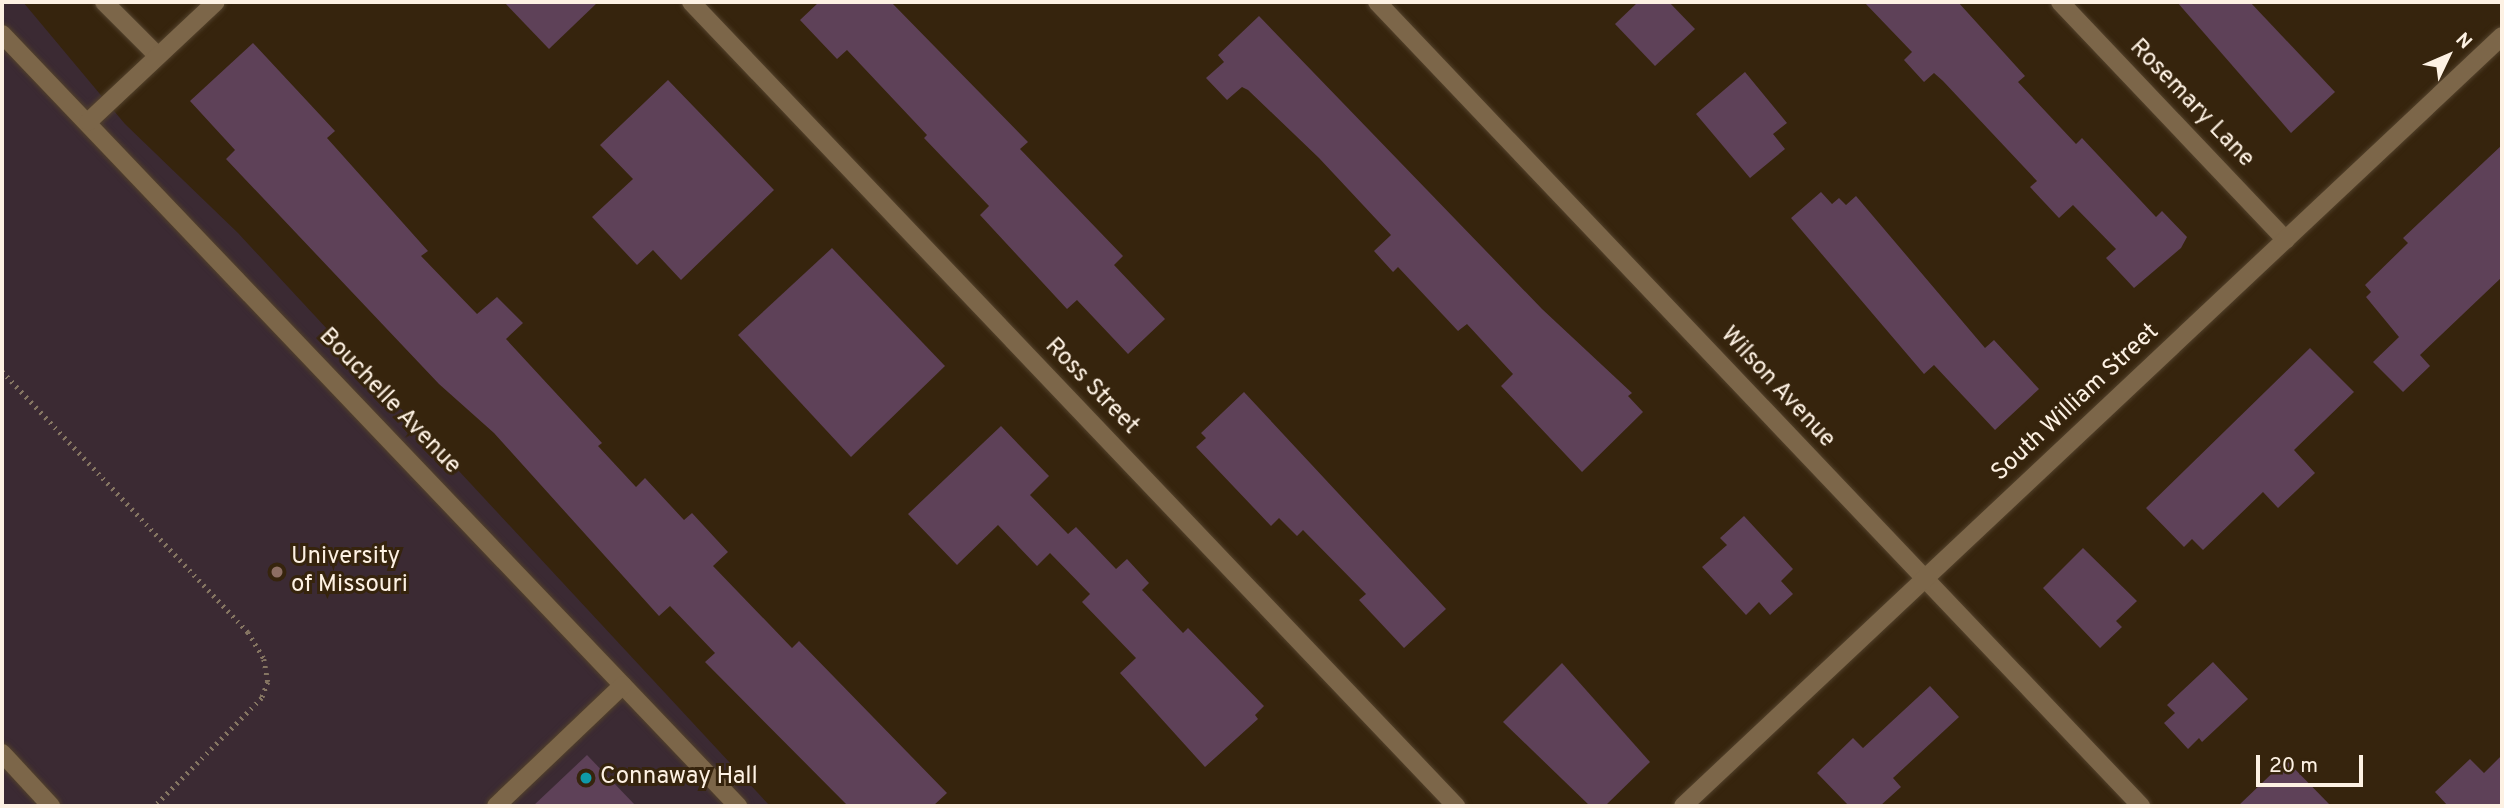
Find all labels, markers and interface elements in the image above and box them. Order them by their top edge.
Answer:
north arrow [2413,21,2483,91]
text: N [2450,28,2476,55]
street label: Rosemary Lane [2123,34,2259,174]
street label: South William Street [1986,318,2166,488]
street label: Wilson Avenue [1713,321,1841,455]
street label: Bouchelle Avenue [312,323,466,481]
street label: Ross Street [1038,333,1144,441]
place label: University of Missouri [291,544,408,600]
marker: University of Missouri [269,564,285,580]
scale bar [2259,742,2366,786]
text: 20 m [2269,753,2318,780]
place label: Connaway Hall [600,764,758,792]
marker: Connaway Hall [578,770,594,786]

